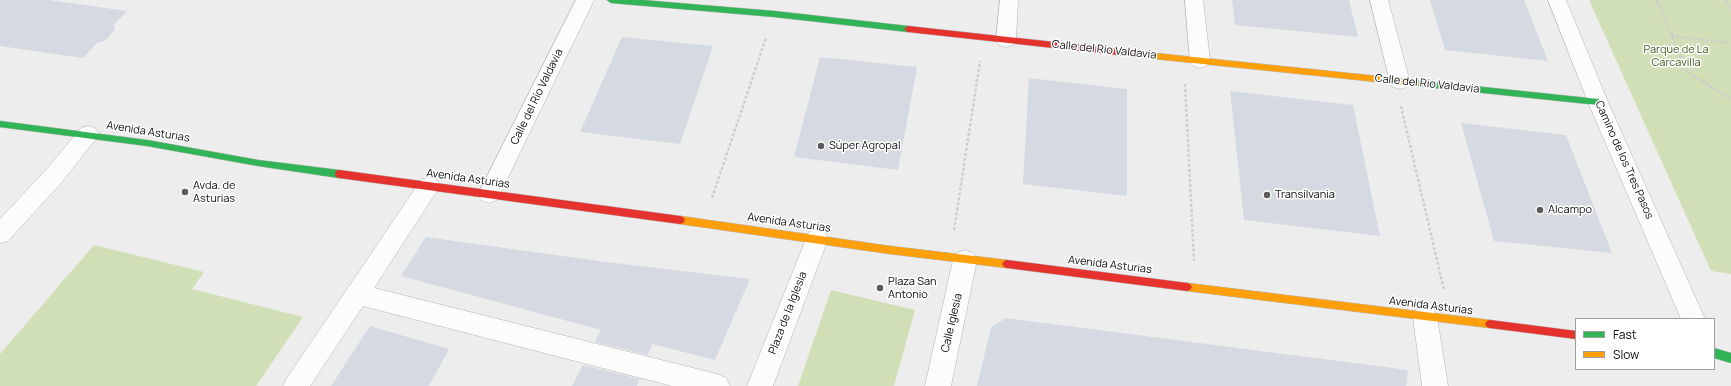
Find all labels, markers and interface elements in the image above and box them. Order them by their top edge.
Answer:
street label: Calle del Río Valdavia [1051,38,1157,62]
park label: Parque de La Carcavilla [1643,43,1709,69]
street label: Calle del Río Valdavia [508,47,566,147]
street label: Calle del Río Valdavia [1374,72,1480,96]
street label: Camino de los Tres Pasos [1592,99,1656,221]
street label: Avenida Asturias [105,119,191,145]
place label: Súper Agropal [829,139,900,153]
marker: Súper Agropal [816,141,826,151]
street label: Avenida Asturias [425,167,511,191]
place label: Avda. de Asturias [193,179,235,205]
marker: Avda. de Asturias [180,187,190,197]
place label: Transilvania [1275,188,1335,202]
marker: Transilvania [1262,190,1272,200]
place label: Alcampo [1548,203,1592,217]
marker: Alcampo [1535,205,1545,215]
street label: Avenida Asturias [746,211,832,235]
street label: Avenida Asturias [1067,253,1153,277]
street label: Plaza de la Iglesia [766,270,810,356]
place label: Plaza San Antonio [888,275,937,301]
marker: Plaza San Antonio [875,283,885,293]
street label: Calle Iglesia [939,292,965,354]
street label: Avenida Asturias [1388,294,1474,318]
legend [1575,318,1715,370]
text: Fast [1613,326,1637,343]
text: Slow [1613,346,1639,363]

